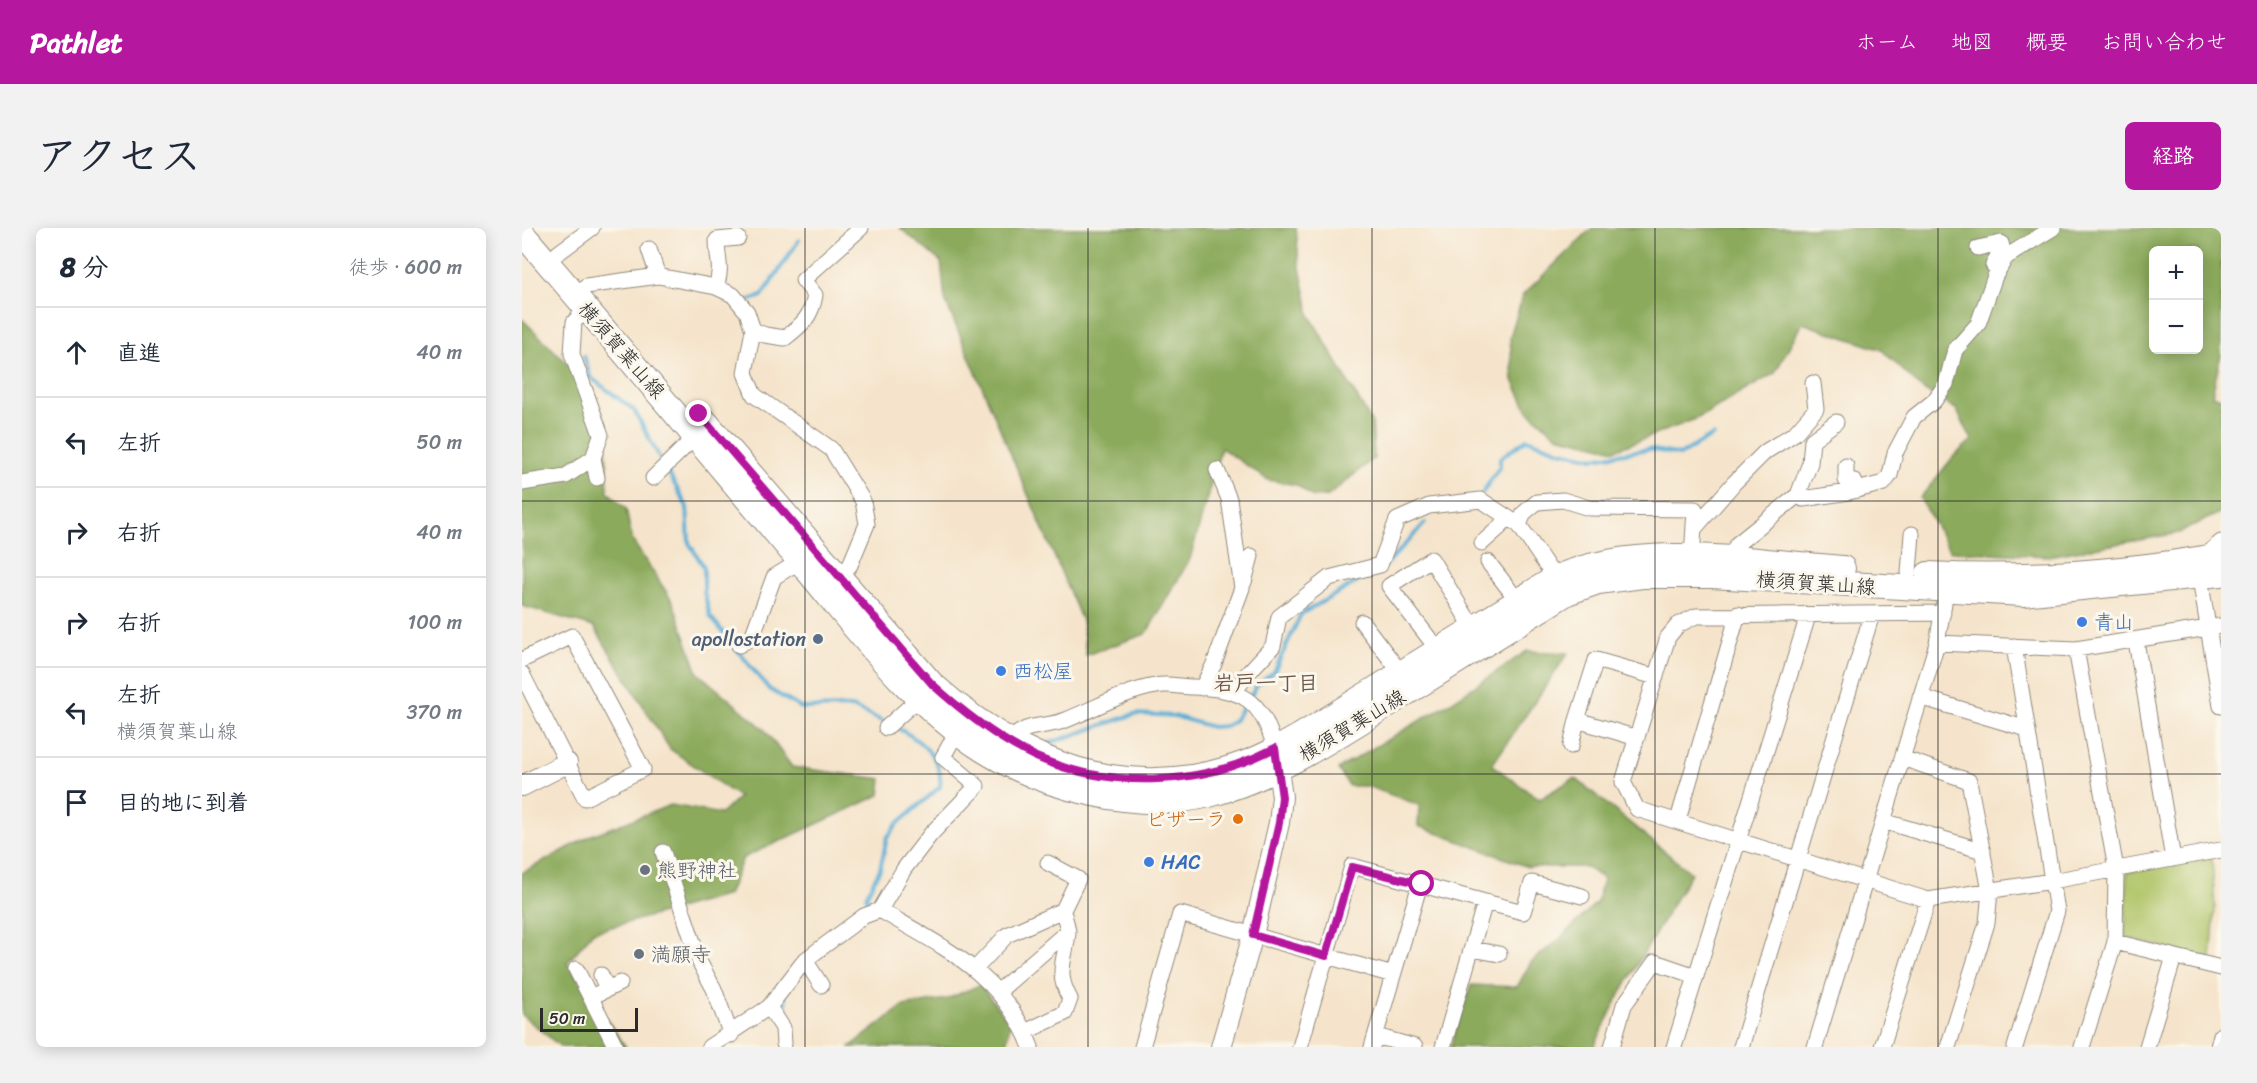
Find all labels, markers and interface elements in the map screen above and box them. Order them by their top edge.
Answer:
text: Pathlet [30,18,123,67]
text: ホーム [1856,23,1918,61]
text: 地図 [1951,23,1993,61]
text: 概要 [2026,23,2068,61]
text: お問い合わせ [2101,23,2227,61]
text: アクセス [36,119,201,193]
button: 経路 [2125,122,2221,190]
text: 8 分 [60,244,108,290]
map controls [2149,246,2203,354]
button: + [2149,246,2203,300]
text: 徒歩 · 600 m [349,250,462,285]
street label: 横須賀葉山線 [569,294,674,407]
button: − [2149,300,2203,354]
text: 直進 [117,333,161,372]
text: 40 m [416,335,462,370]
icon: ahead [60,336,93,369]
route end [685,400,711,426]
text: 左折 [117,423,161,462]
text: 50 m [417,425,462,460]
icon: left [60,426,93,459]
text: 右折 [117,513,161,552]
text: 40 m [416,515,462,550]
icon: right [60,516,93,549]
street label: 横須賀葉山線 [1755,562,1877,605]
text: 右折 [117,603,161,642]
text: 100 m [408,605,462,640]
place label: 青山 [2094,605,2134,640]
icon: right [60,606,93,639]
marker: 青山 [2075,615,2089,629]
place label: apollostation [692,622,806,657]
marker: apollostation [811,632,825,646]
place label: 西松屋 [1013,654,1073,689]
marker: 西松屋 [994,664,1008,678]
district label: 岩戸一丁目 [1214,664,1319,702]
text: 左折 [117,675,161,714]
street label: 横須賀葉山線 [1292,680,1413,771]
text: 370 m [406,695,462,730]
icon: left [60,696,93,729]
text: 横須賀葉山線 [117,714,237,749]
text: 目的地に到着 [117,783,249,822]
icon: arrive [60,786,93,819]
place label: ピザーラ [1146,802,1226,837]
marker: ピザーラ [1231,812,1245,826]
place label: HAC [1161,845,1201,880]
place label: 熊野神社 [657,853,737,888]
marker: HAC [1142,855,1156,869]
marker: 熊野神社 [638,863,652,877]
route start [1408,870,1434,896]
place label: 満願寺 [651,937,711,972]
marker: 満願寺 [632,947,646,961]
text: 50 m [549,1004,585,1033]
scale bar [540,1005,638,1032]

